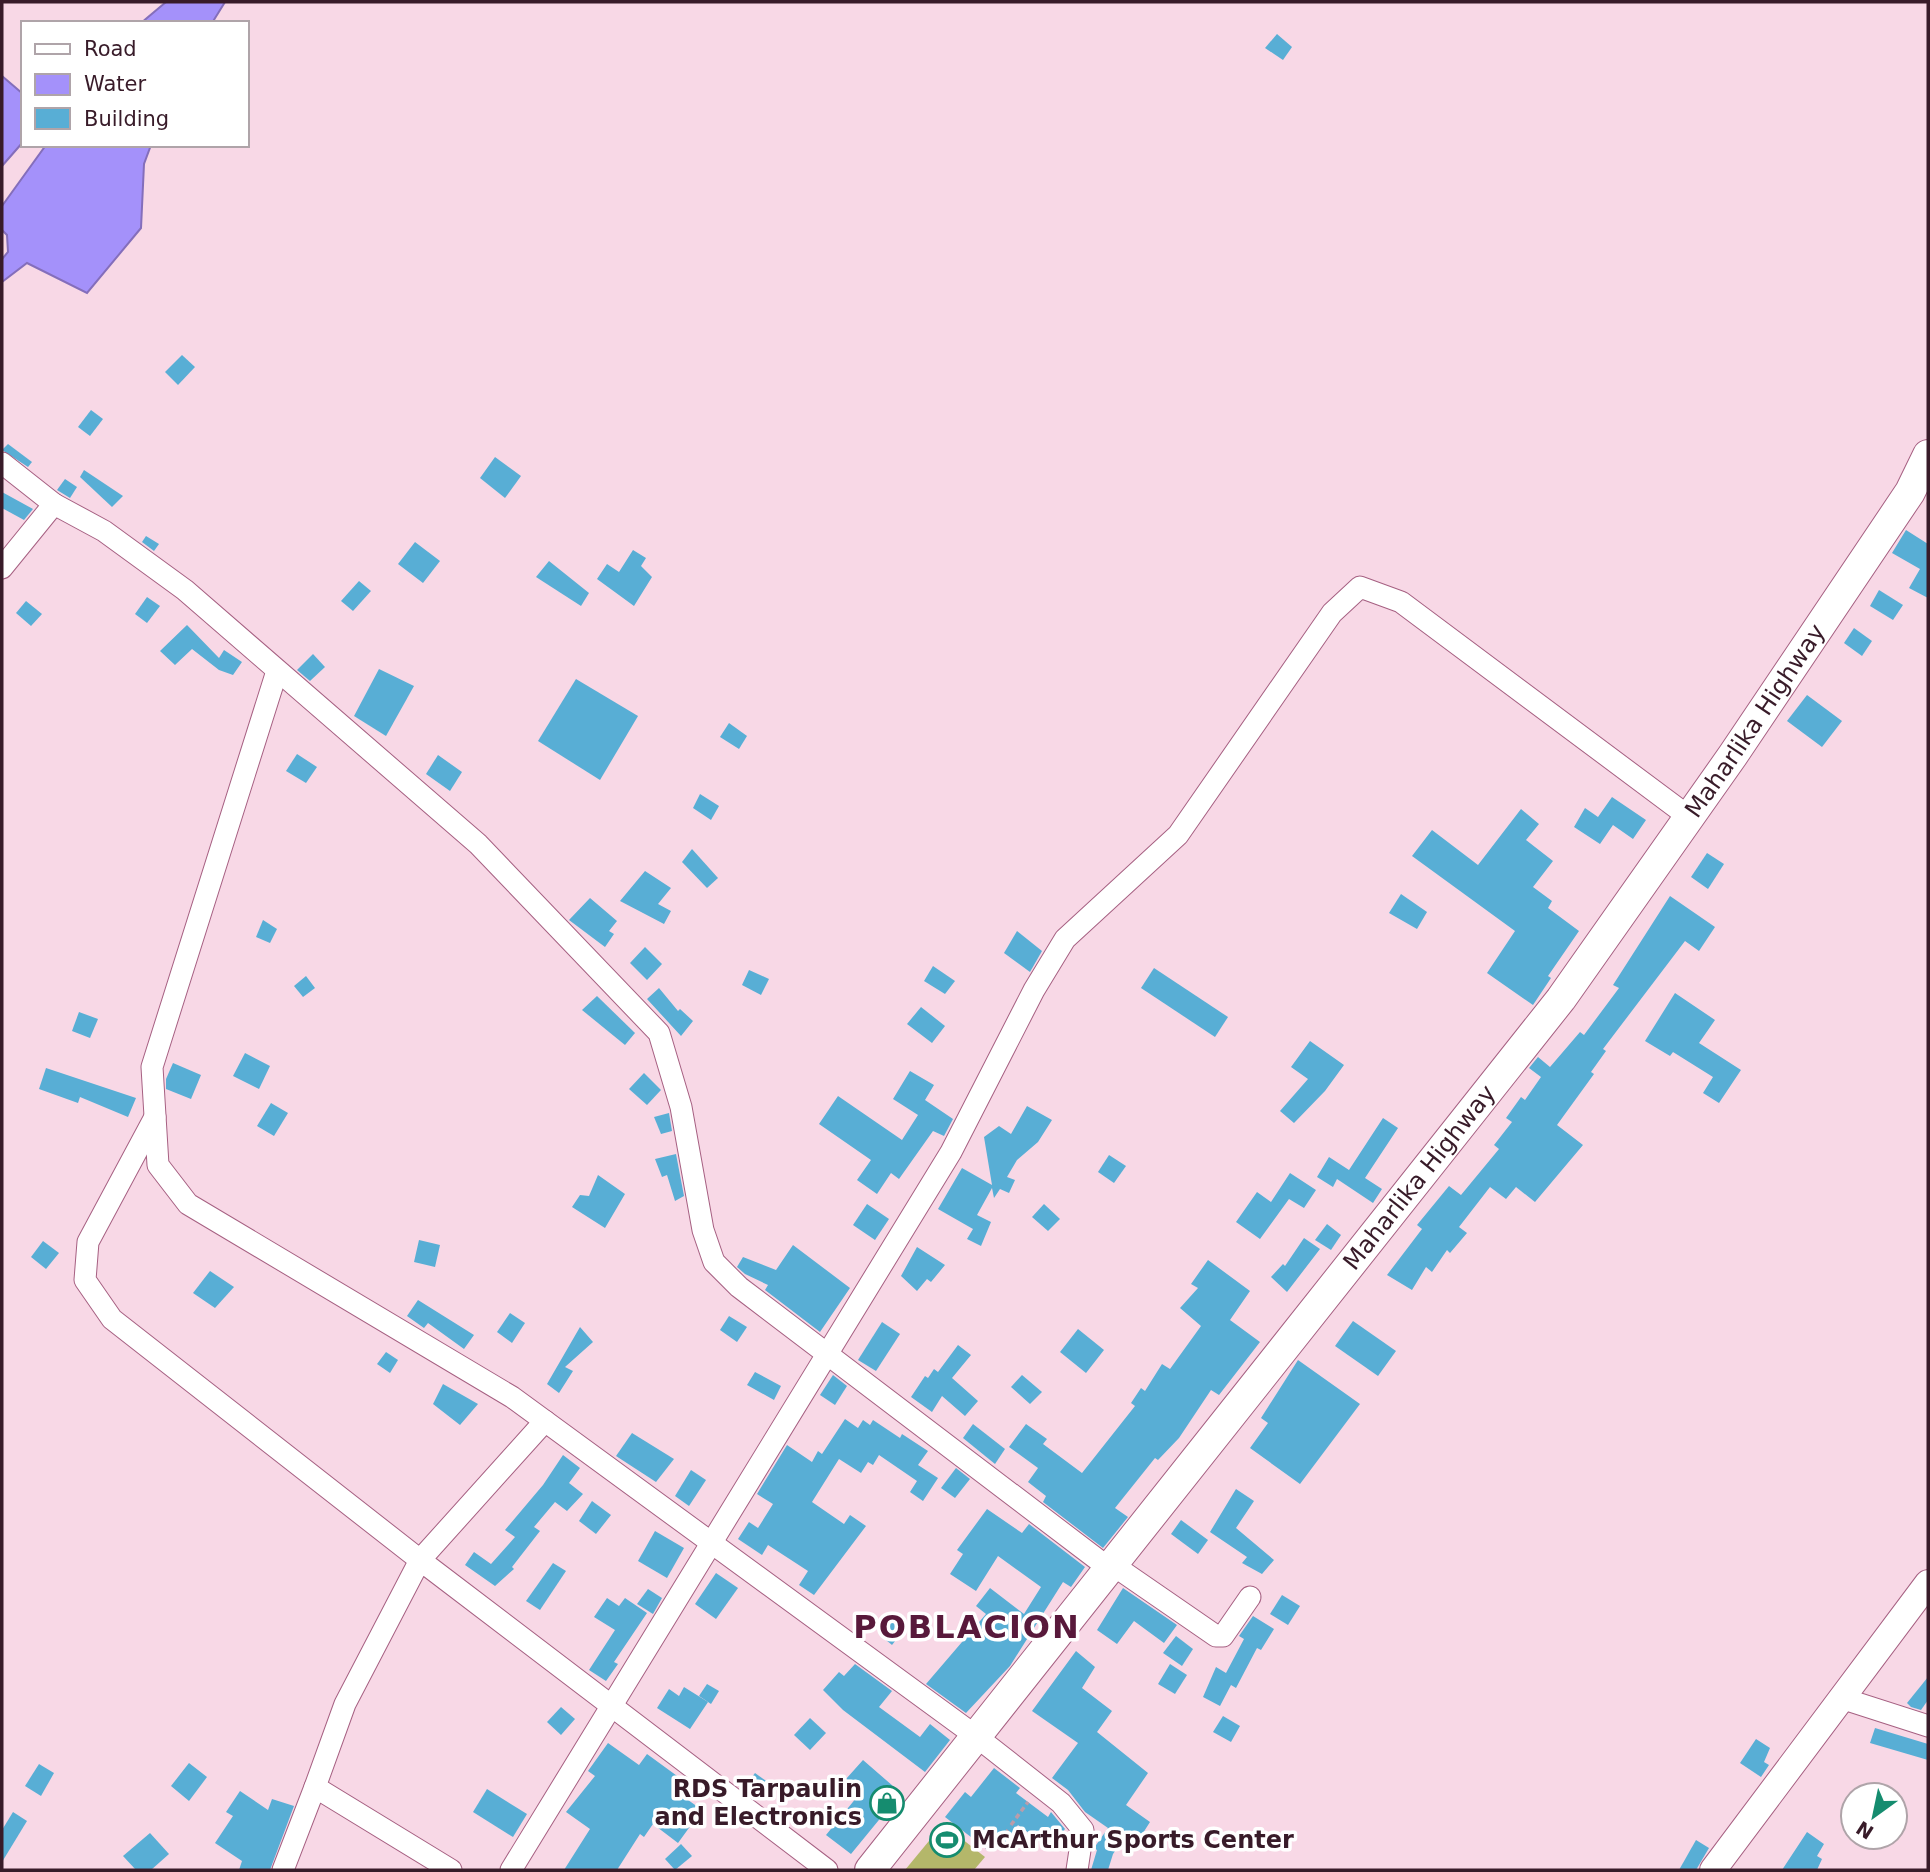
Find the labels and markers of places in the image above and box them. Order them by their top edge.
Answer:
place label: RDS Tarpaulin and Electronics [654,1775,862,1831]
shop icon: RDS Tarpaulin and Electronics [868,1784,906,1822]
sports icon: McArthur Sports Center [928,1821,966,1859]
place label: McArthur Sports Center [972,1826,1294,1854]

